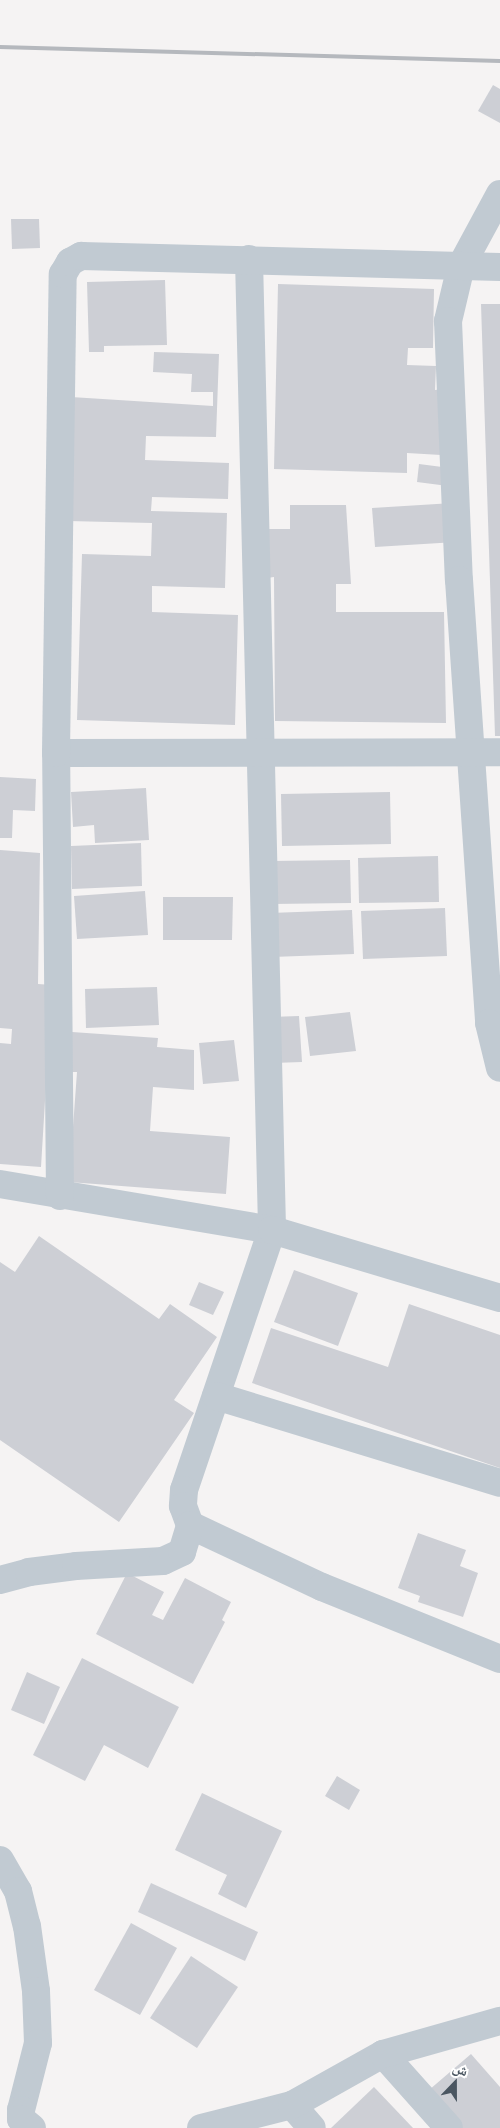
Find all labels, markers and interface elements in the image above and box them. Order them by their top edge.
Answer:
north arrow [430,2058,480,2108]
text: ش [450,2058,471,2080]

